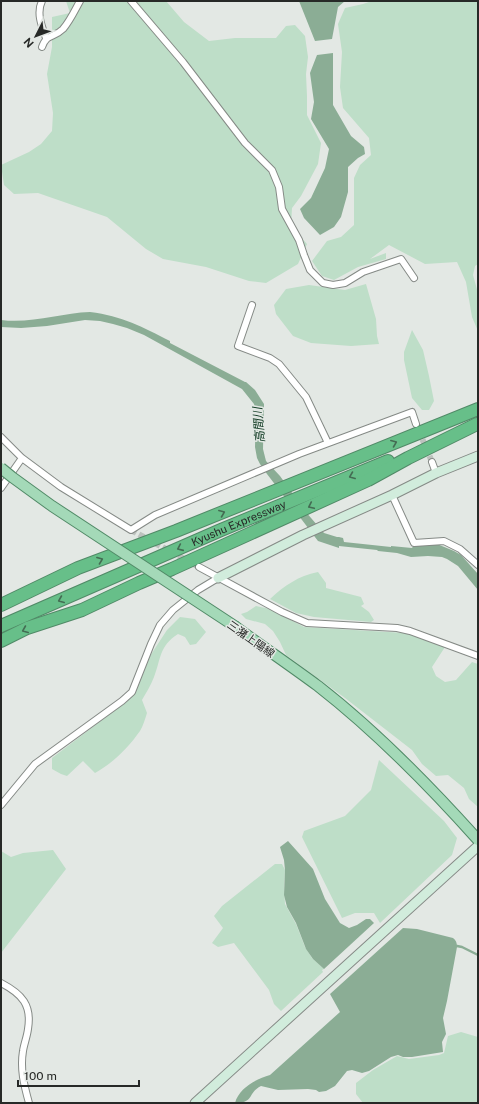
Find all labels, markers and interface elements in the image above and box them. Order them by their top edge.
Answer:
north arrow [16,16,56,56]
text: N [21,35,36,50]
water label: 高間川 [250,404,268,444]
one-way arrow [391,440,398,448]
one-way arrow [348,472,355,480]
street label: Kyushu Expressway [189,498,288,548]
one-way arrow [307,501,315,509]
one-way arrow [218,510,225,518]
one-way arrow [176,543,184,551]
one-way arrow [97,556,104,564]
one-way arrow [57,595,64,603]
street label: 三潴上陽線 [225,618,277,660]
one-way arrow [22,625,29,633]
scale bar [18,1062,139,1088]
text: 100 m [24,1069,57,1083]

